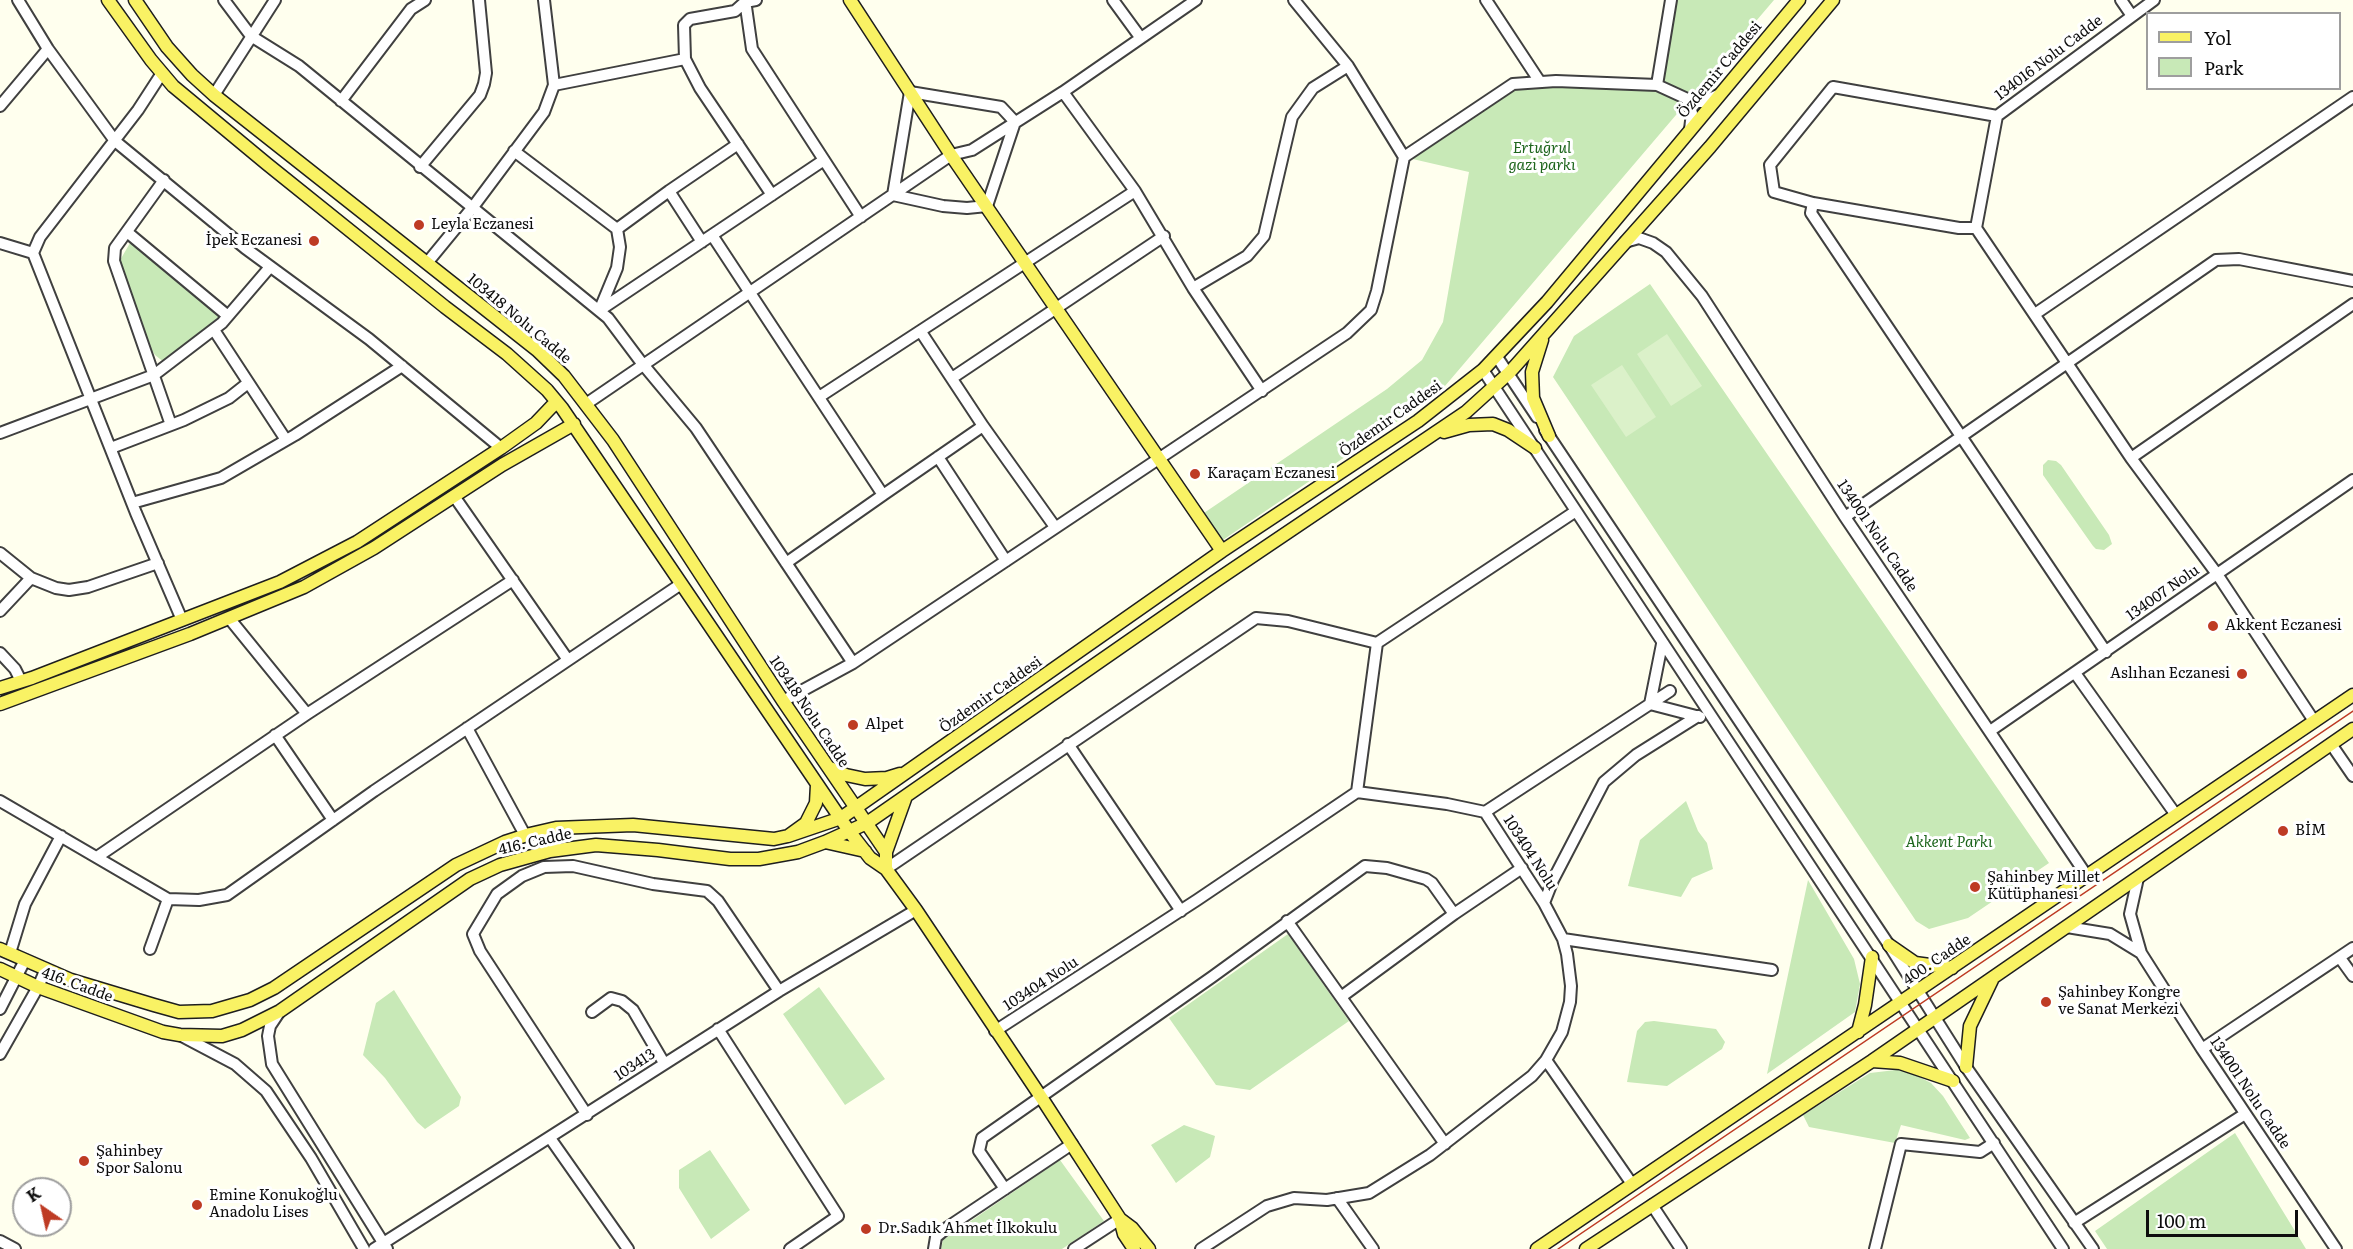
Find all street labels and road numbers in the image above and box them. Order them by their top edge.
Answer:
street label: 134016 Nolu Cadde [1992,12,2106,104]
street label: Özdemir Caddesi [1674,18,1766,122]
street label: 103418 Nolu Cadde [463,270,575,368]
street label: Özdemir Caddesi [1336,377,1446,461]
street label: 134001 Nolu Cadde [1833,477,1921,595]
street label: 134007 Nolu [2123,561,2203,625]
street label: 103418 Nolu Cadde [765,653,853,771]
street label: Özdemir Caddesi [936,653,1046,737]
street label: 103404 Nolu [1499,812,1561,894]
street label: 416. Cadde [497,825,573,859]
street label: 400. Cadde [1900,931,1974,989]
street label: 103404 Nolu [1000,953,1082,1015]
street label: 416. Cadde [39,964,115,1006]
street label: 134001 Nolu Cadde [2206,1034,2294,1152]
street label: 103413 [611,1045,659,1085]

